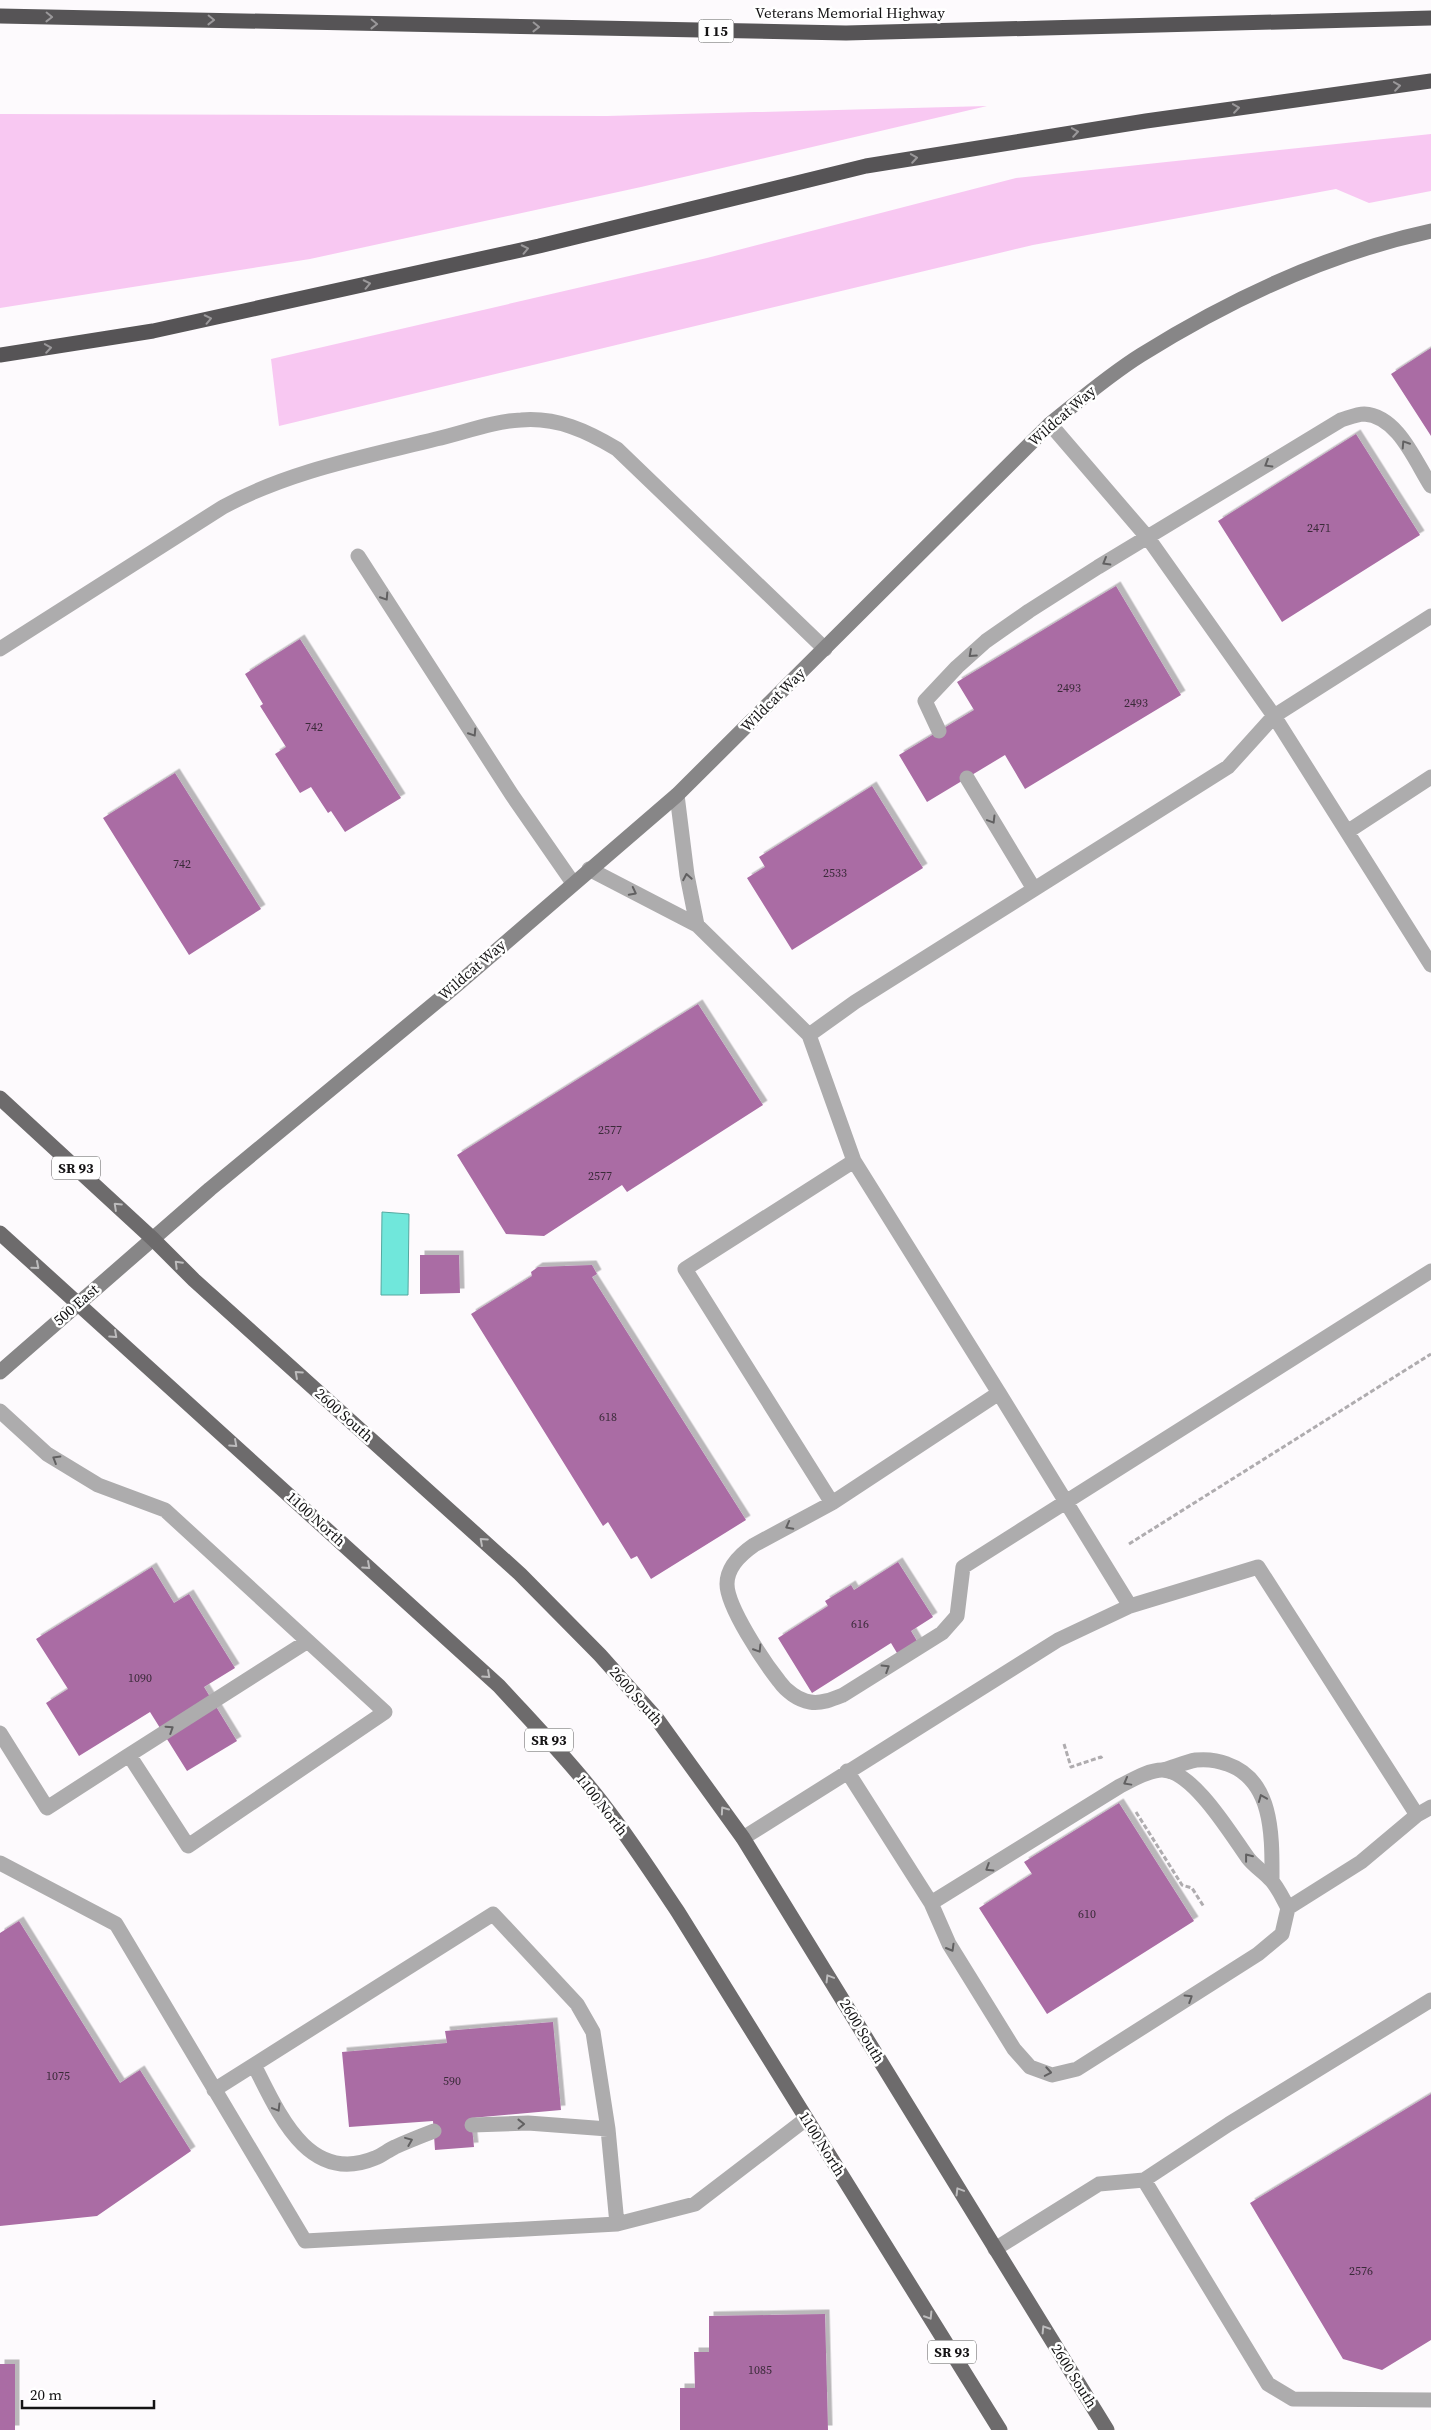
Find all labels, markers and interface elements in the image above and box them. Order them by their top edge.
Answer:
street label: Veterans Memorial Highway [755,2,945,23]
one-way arrow [45,12,53,22]
one-way arrow [208,15,215,25]
one-way arrow [370,18,378,29]
road number: I 15 [698,20,734,42]
one-way arrow [532,22,540,32]
one-way arrow [1392,81,1401,91]
one-way arrow [1232,103,1240,114]
one-way arrow [1071,127,1079,138]
one-way arrow [910,153,919,163]
one-way arrow [521,244,530,254]
one-way arrow [362,279,371,290]
one-way arrow [204,314,212,325]
one-way arrow [44,343,53,353]
street label: Wildcat Way [1023,380,1100,451]
one-way arrow [1402,441,1411,450]
one-way arrow [1265,458,1274,468]
house number: 2471 [1307,520,1331,536]
one-way arrow [1102,556,1111,566]
one-way arrow [379,591,388,600]
one-way arrow [969,648,978,657]
street label: Wildcat Way [736,663,810,736]
house number: 2493 [1057,680,1081,696]
house number: 2493 [1124,695,1148,711]
house number: 742 [305,719,323,735]
one-way arrow [466,728,476,737]
one-way arrow [985,814,995,823]
house number: 742 [173,856,191,872]
house number: 2533 [823,865,847,881]
one-way arrow [683,873,693,882]
one-way arrow [627,886,636,896]
street label: Wildcat Way [433,934,510,1005]
house number: 2577 [598,1122,622,1138]
road number: SR 93 [52,1156,100,1180]
house number: 2577 [588,1168,612,1184]
one-way arrow [113,1202,122,1211]
one-way arrow [31,1260,40,1269]
one-way arrow [175,1261,184,1270]
street label: 500 East [48,1279,103,1330]
one-way arrow [109,1329,118,1338]
one-way arrow [295,1371,304,1380]
street label: 2600 South [311,1383,378,1446]
house number: 618 [599,1409,617,1425]
one-way arrow [229,1438,238,1447]
one-way arrow [52,1456,61,1466]
street label: 1100 North [282,1486,351,1551]
one-way arrow [785,1520,794,1530]
one-way arrow [480,1538,489,1547]
one-way arrow [362,1560,371,1569]
house number: 616 [851,1616,869,1632]
one-way arrow [752,1643,762,1652]
street label: 2600 South [605,1662,668,1730]
one-way arrow [881,1665,890,1674]
one-way arrow [482,1669,491,1678]
house number: 1090 [128,1670,152,1686]
one-way arrow [165,1725,174,1735]
road number: SR 93 [525,1728,573,1752]
street label: 1100 North [572,1769,633,1840]
one-way arrow [1123,1776,1132,1786]
one-way arrow [1258,1794,1268,1803]
one-way arrow [721,1806,730,1816]
one-way arrow [1245,1853,1254,1863]
one-way arrow [985,1861,994,1871]
house number: 610 [1078,1906,1096,1922]
one-way arrow [945,1942,955,1951]
one-way arrow [825,1974,835,1983]
one-way arrow [1184,1994,1193,2004]
street label: 2600 South [835,1995,890,2067]
one-way arrow [1044,2066,1053,2076]
house number: 1075 [46,2068,70,2084]
house number: 590 [443,2073,461,2089]
one-way arrow [270,2102,280,2111]
street label: 1100 North [794,2107,851,2180]
one-way arrow [517,2118,525,2129]
one-way arrow [404,2137,413,2148]
one-way arrow [956,2187,966,2196]
house number: 2576 [1349,2263,1373,2279]
one-way arrow [923,2311,933,2320]
one-way arrow [1041,2326,1051,2335]
road number: SR 93 [928,2340,976,2364]
street label: 2600 South [1046,2340,1102,2412]
house number: 1085 [748,2362,772,2378]
scale bar [22,2378,155,2410]
text: 20 m [30,2384,62,2405]

